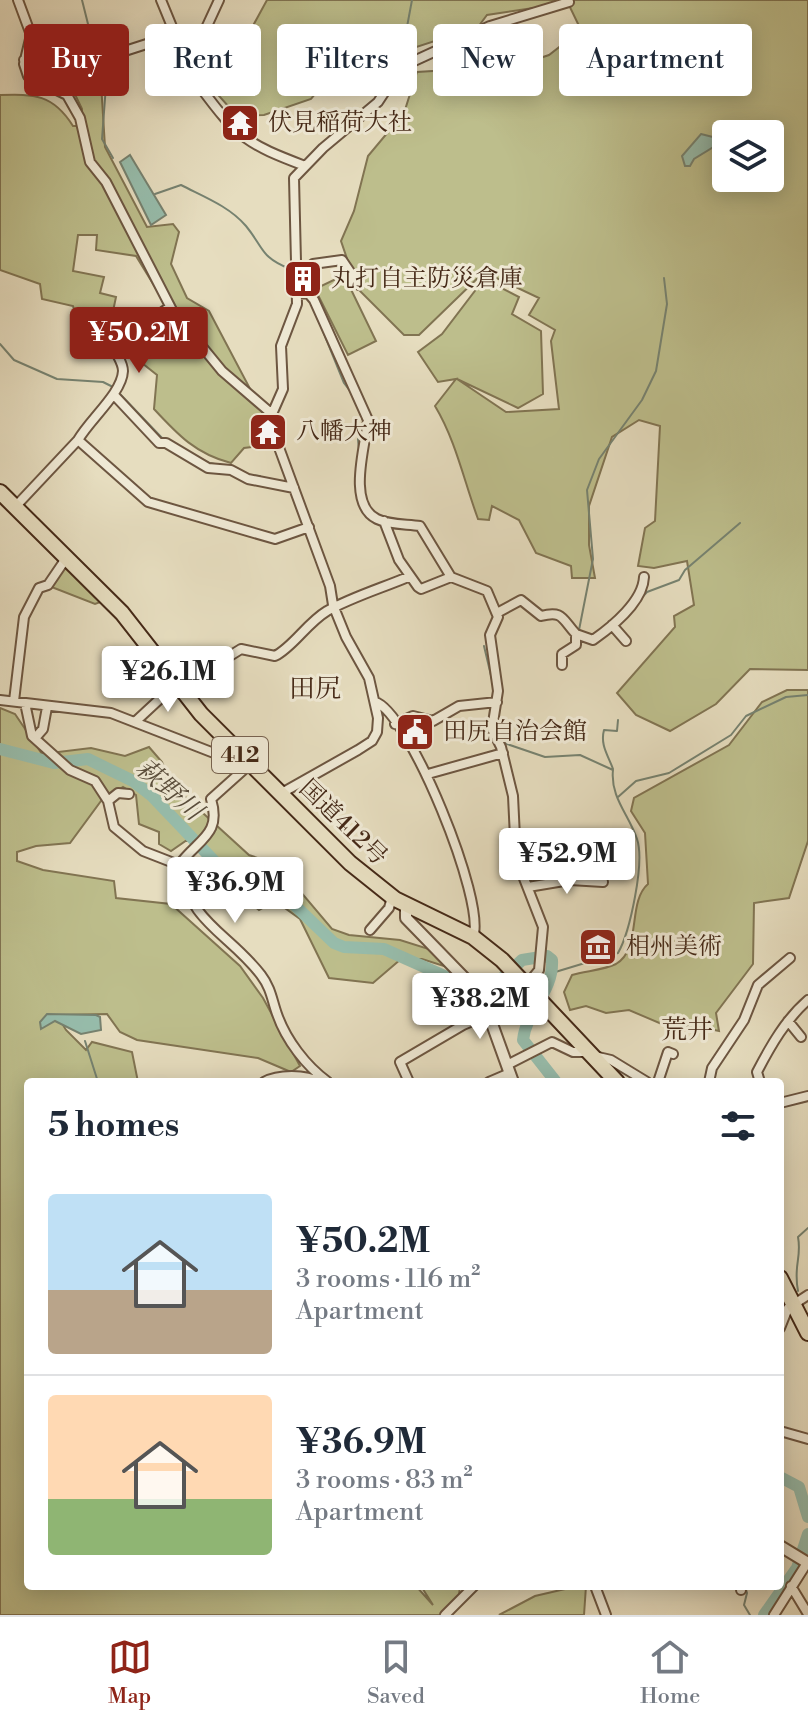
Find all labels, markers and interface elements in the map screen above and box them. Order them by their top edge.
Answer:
chip: Buy [24,24,129,96]
chip: Rent [145,24,261,96]
chip: Filters [277,24,417,96]
chip: New [433,24,543,96]
chip: Apartment [559,24,752,96]
temple icon: 伏見稲荷大社 [219,102,261,144]
place label: 伏見稲荷大社 [268,108,412,138]
map controls [712,120,784,192]
button: layers [712,120,784,192]
building icon: 丸打自主防災倉庫 [282,258,324,300]
place label: 丸打自主防災倉庫 [331,264,523,294]
pin: ¥50.2M [74,307,204,375]
text: ¥50.2M [88,317,190,349]
temple icon: 八幡大神 [247,411,289,453]
place label: 八幡大神 [296,417,392,447]
pin: ¥26.1M [103,646,233,714]
text: ¥26.1M [120,656,216,688]
district label: 田尻 [289,673,341,705]
public building icon: 田尻自治会館 [394,711,436,753]
place label: 田尻自治会館 [443,717,587,747]
road number: 412 [212,737,268,773]
water label: 萩野川 [129,752,211,830]
street label: 国道412号 [293,774,393,872]
pin: ¥52.9M [502,828,632,896]
text: ¥52.9M [517,838,617,870]
pin: ¥36.9M [170,857,300,925]
text: ¥36.9M [185,867,285,899]
museum icon: 相州美術 [577,926,619,968]
place label: 相州美術 [626,932,722,962]
pin: ¥38.2M [415,973,545,1041]
text: ¥38.2M [430,983,530,1015]
district label: 荒井 [661,1014,713,1046]
icon: filters [716,1104,760,1148]
text: 5 homes [48,1105,179,1147]
text: ¥50.2M [296,1221,430,1263]
icon: home [112,1226,208,1322]
text: 3 rooms · 116 m² [296,1263,480,1295]
text: Apartment [296,1295,424,1327]
text: ¥36.9M [296,1422,426,1464]
icon: home [112,1427,208,1523]
text: 3 rooms · 83 m² [296,1464,473,1496]
text: Apartment [296,1496,424,1528]
tab: Map [108,1635,152,1710]
tab: Saved [367,1635,425,1710]
tab: Home [640,1635,700,1710]

